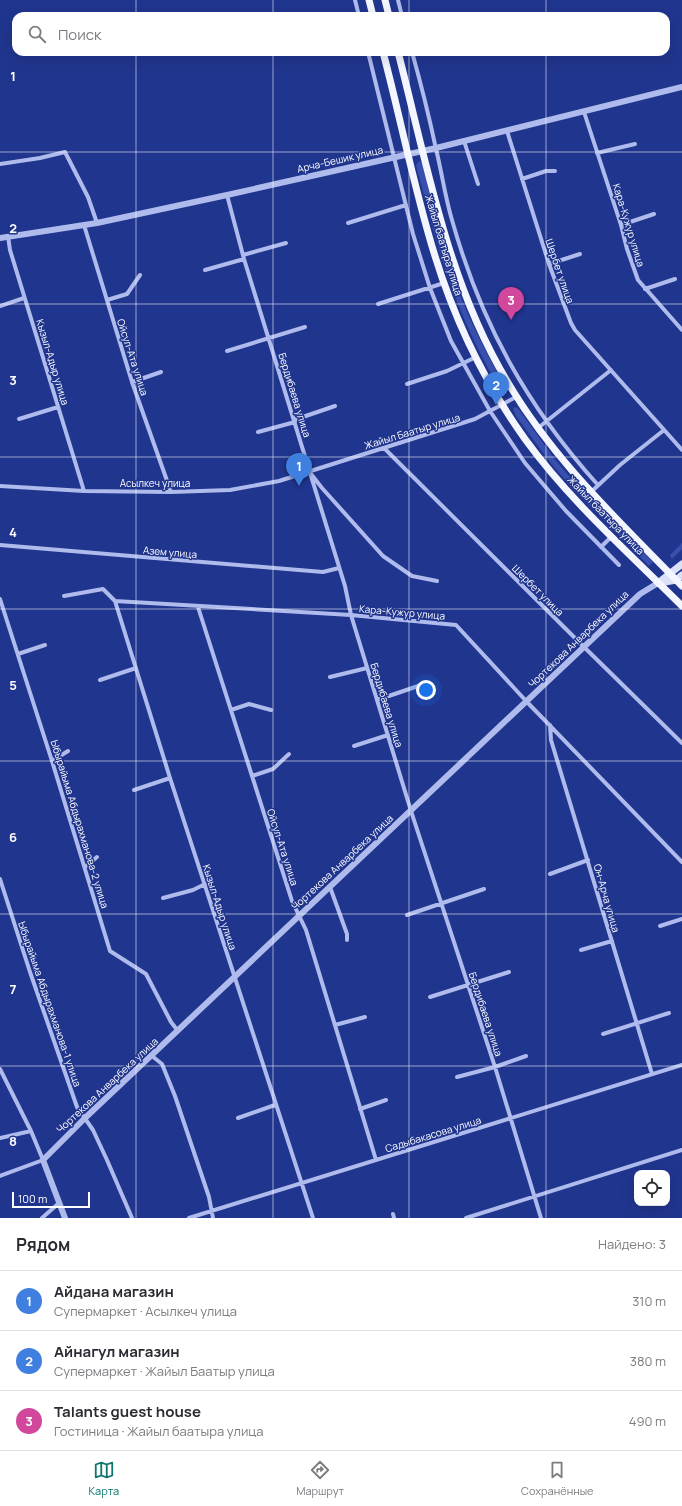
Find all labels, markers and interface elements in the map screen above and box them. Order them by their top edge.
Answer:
search box [12,12,670,56]
icon: search [26,23,48,45]
text: Поиск [58,24,102,45]
text: 1 [10,67,16,85]
street label: Арча-Бешик улица [296,142,384,176]
street label: Кара-Кужур улица [610,182,648,268]
street label: Жайыл баатыра улица [422,193,466,297]
text: 2 [9,219,17,237]
street label: Шербет улица [542,237,578,305]
pin: 3 [498,287,524,320]
street label: Кызыл-Адыр улица [33,317,73,407]
street label: Ойсул-Ата улица [114,317,152,397]
street label: Бердибаева улица [275,351,315,439]
text: 3 [9,371,17,389]
pin: 2 [483,372,509,405]
street label: Жайыл Баатыр улица [362,410,462,452]
pin: 1 [286,453,312,486]
street label: Жайыл баатыра улица [564,472,648,558]
street label: Асылкеч улица [120,476,190,490]
text: 4 [9,523,17,541]
street label: Азем улица [142,543,198,561]
street label: Шербет улица [509,561,567,619]
street label: Чортекова Анварбека улица [525,587,631,691]
street label: Кара-Кужур улица [358,601,446,623]
street label: Бердибаева улица [367,661,407,749]
text: 5 [9,676,17,694]
your location [416,680,436,700]
street label: Ыбырайыма Абдырахманова-2 улица [48,738,112,910]
street label: Ойсул-Ата улица [264,807,302,887]
street label: Чортекова Анварбека улица [288,811,396,913]
text: 6 [9,828,17,846]
street label: Кызыл-Адыр улица [200,862,240,952]
street label: Он-Арча улица [591,862,623,934]
street label: Ыбырайыма Абдырахманова-1 улица [15,920,85,1088]
street label: Бердибаева улица [466,970,506,1058]
text: 7 [10,980,17,998]
street label: Чортекова Анварбека улица [53,1034,161,1136]
street label: Садыбакасова улица [383,1113,483,1155]
text: 8 [9,1132,17,1150]
map controls [634,1170,670,1206]
button: locate [634,1170,670,1206]
scale bar [12,1190,90,1209]
text: 100 m [18,1191,47,1206]
text: Рядом [16,1233,70,1256]
text: Найдено: 3 [598,1235,666,1253]
text: Айдана магазин [54,1281,174,1302]
text: 1 [26,1292,32,1310]
text: 310 m [632,1292,666,1310]
text: Супермаркет · Асылкеч улица [54,1302,237,1320]
text: Айнагул магазин [54,1341,180,1362]
text: 2 [25,1352,33,1370]
text: 380 m [630,1352,666,1370]
text: Супермаркет · Жайыл Баатыр улица [54,1362,275,1380]
text: Talants guest house [54,1401,201,1422]
text: 3 [25,1412,33,1430]
text: 490 m [629,1412,666,1430]
text: Гостиница · Жайыл баатыра улица [54,1422,264,1440]
tab: Карта [89,1459,119,1498]
tab: Маршрут [296,1459,344,1498]
tab: Сохранённые [521,1459,593,1498]

